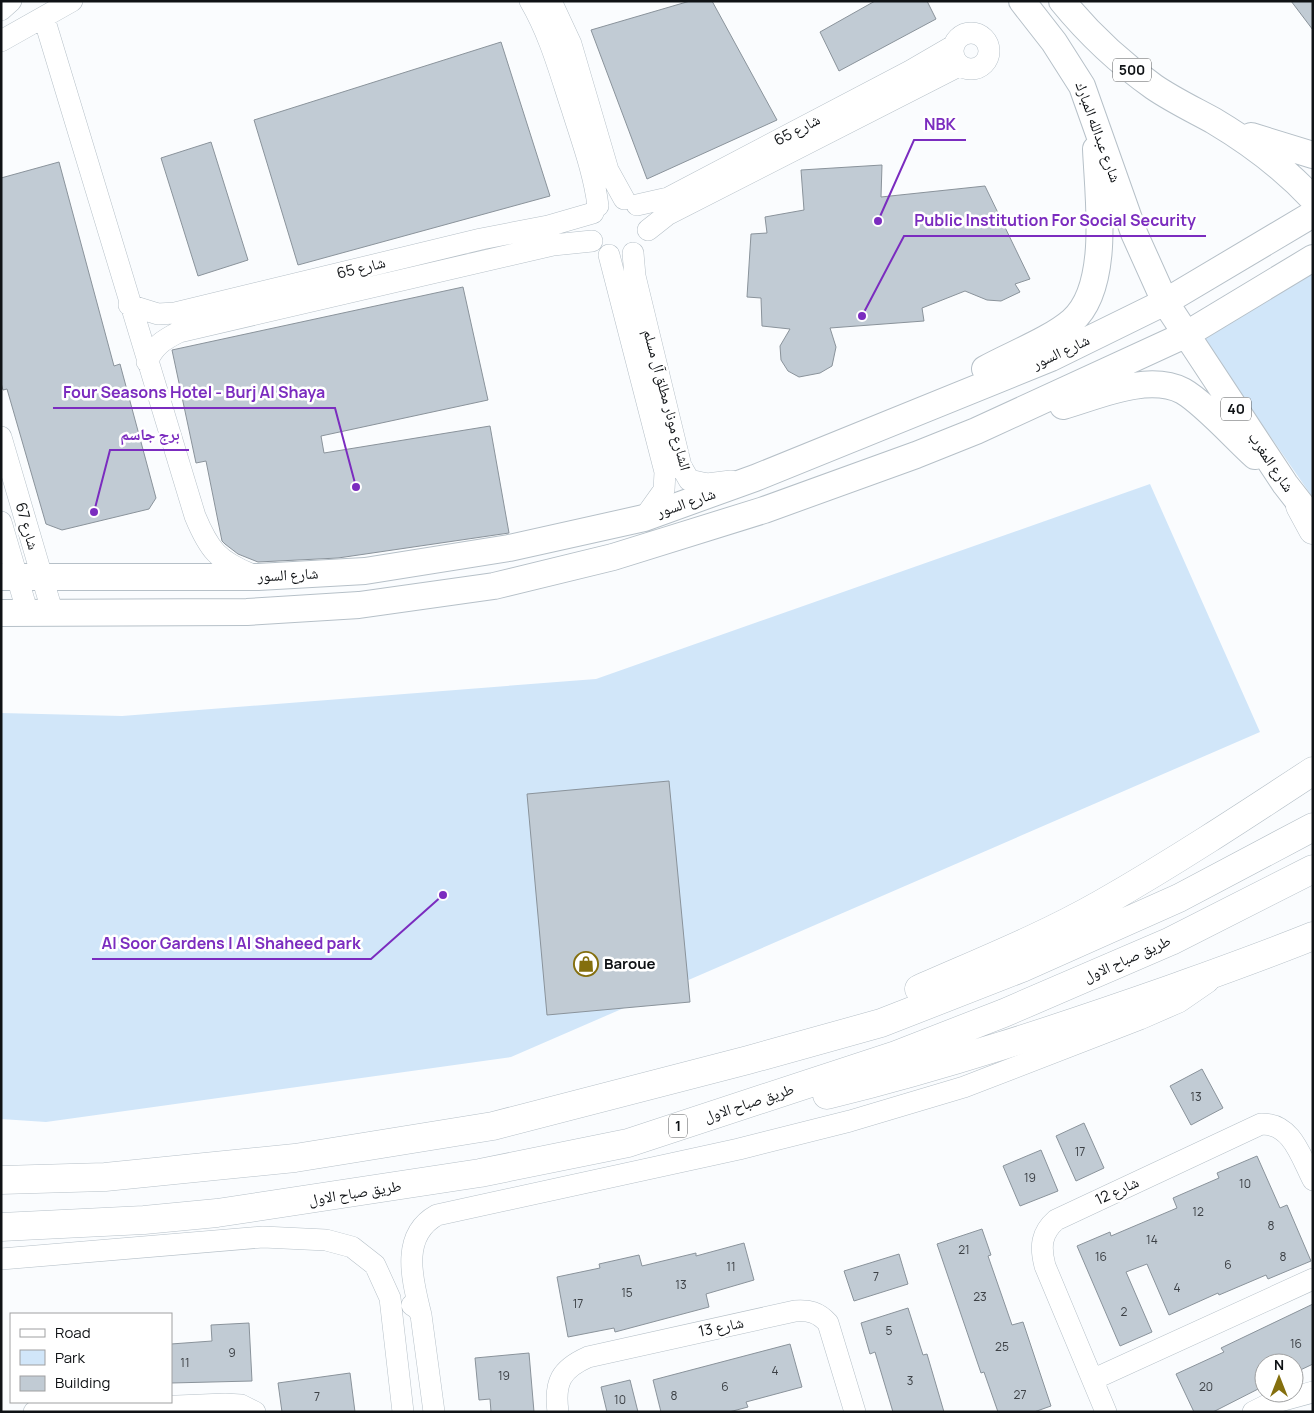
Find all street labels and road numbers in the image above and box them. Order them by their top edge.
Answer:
road number: 500 [1113,58,1151,82]
street label: شارع عبدالله المبارك [1070,78,1127,185]
street label: شارع 65 [770,109,824,150]
street label: شارع 65 [334,251,388,284]
street label: الشارع مونار مطلق آل مسلم [639,327,696,473]
street label: شارع السور [1028,329,1093,374]
road number: 40 [1221,398,1251,420]
street label: شارع المغرب [1244,428,1299,496]
street label: شارع السور [653,483,718,523]
street label: شارع 67 [11,500,44,552]
street label: شارع السور [256,562,319,587]
street label: طريق صباح الاول [1080,930,1174,987]
street label: طريق صباح الاول [701,1078,797,1127]
road number: 1 [669,1114,687,1138]
street label: شارع 12 [1092,1171,1142,1210]
street label: طريق صباح الاول [307,1175,403,1210]
street label: شارع 13 [696,1311,746,1342]

